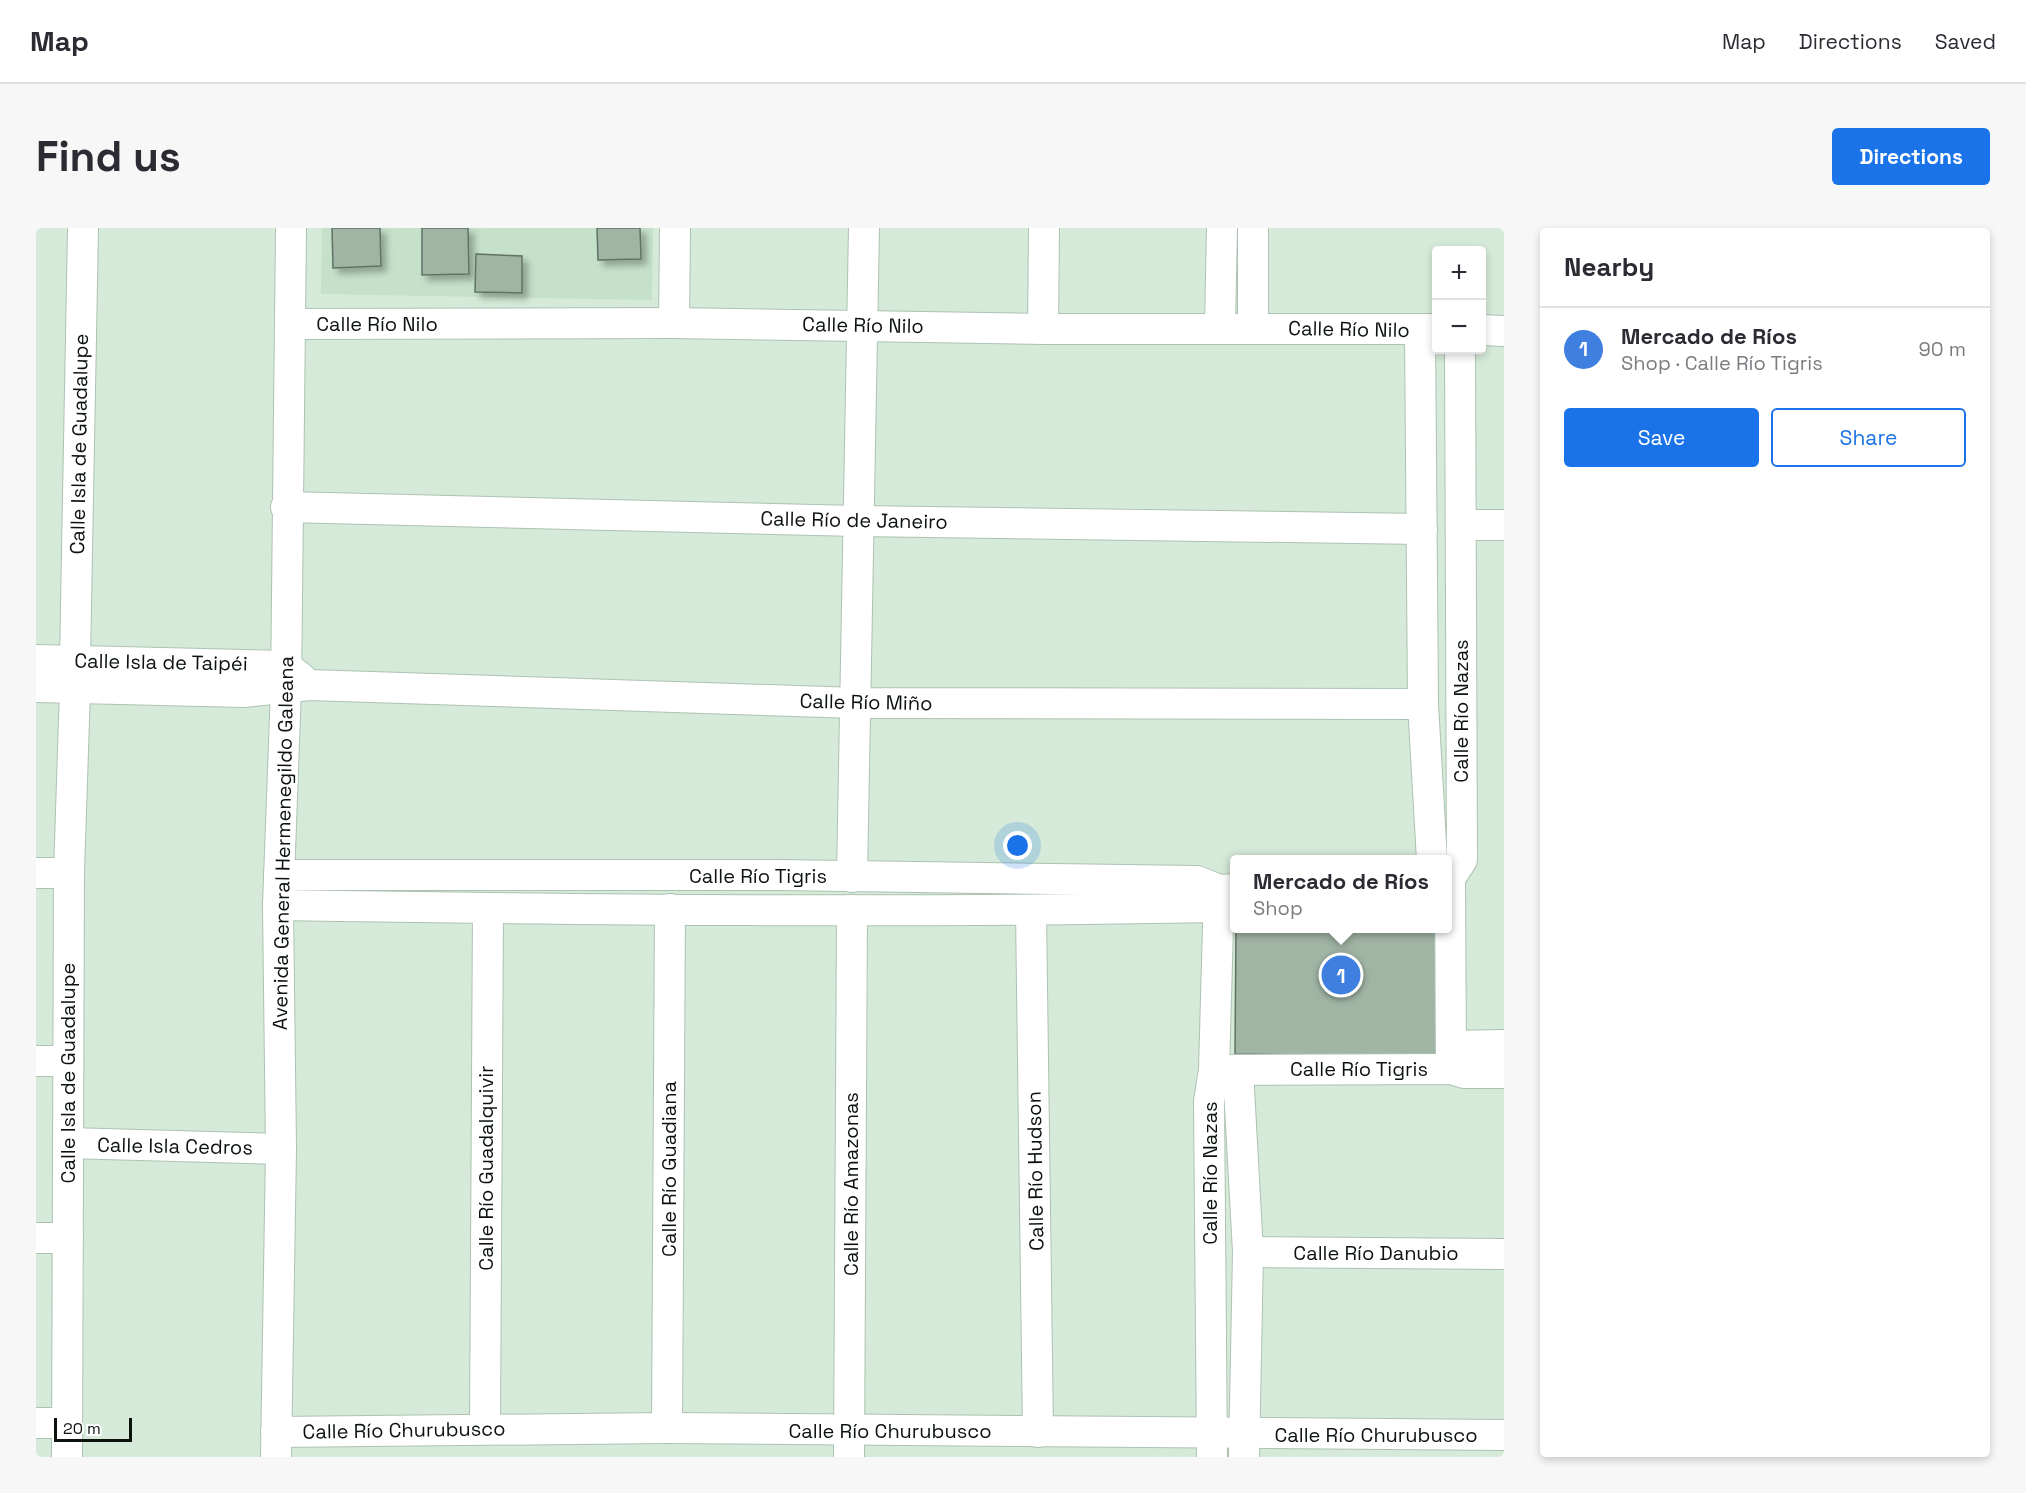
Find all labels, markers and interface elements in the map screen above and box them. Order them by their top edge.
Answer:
text: Map [30,23,89,59]
text: Map [1722,28,1766,55]
text: Directions [1799,28,1902,55]
text: Saved [1935,28,1996,55]
button: Directions [1832,128,1990,185]
text: Find us [36,130,181,183]
map controls [1432,246,1486,354]
button: + [1432,246,1486,300]
text: Nearby [1564,250,1654,284]
button: − [1432,300,1486,354]
street label: Calle Río Nilo [316,311,438,337]
street label: Calle Río Nilo [802,311,924,339]
street label: Calle Río Nilo [1288,315,1410,343]
text: Mercado de Ríos [1621,322,1797,350]
street label: Calle Isla de Guadalupe [64,333,94,555]
text: 1 [1579,336,1588,362]
text: 90 m [1919,336,1966,362]
text: Shop · Calle Río Tigris [1621,350,1823,376]
button: Save [1564,408,1759,467]
button: Share [1771,408,1966,467]
street label: Calle Río de Janeiro [760,505,948,535]
street label: Calle Río Nazas [1448,639,1474,783]
street label: Calle Isla de Taipéi [74,647,248,677]
street label: Avenida General Hermenegildo Galeana [267,656,299,1030]
street label: Calle Río Miño [799,688,933,716]
your location [1003,831,1032,860]
popup [1230,855,1452,933]
street label: Calle Río Tigris [689,863,827,889]
text: Mercado de Ríos [1253,867,1429,895]
text: Shop [1253,895,1303,921]
pin: 1 [1322,952,1360,998]
street label: Calle Isla de Guadalupe [55,963,81,1183]
street label: Calle Río Tigris [1290,1056,1428,1082]
street label: Calle Río Guadalquivir [473,1065,499,1271]
street label: Calle Río Guadiana [656,1081,682,1257]
street label: Calle Río Hudson [1021,1091,1049,1251]
street label: Calle Río Amazonas [838,1092,864,1276]
street label: Calle Río Nazas [1197,1101,1223,1245]
street label: Calle Isla Cedros [97,1132,253,1160]
street label: Calle Río Danubio [1293,1240,1459,1266]
scale bar [54,1415,132,1442]
street label: Calle Río Churubusco [302,1415,506,1445]
text: 20 m [63,1418,101,1439]
street label: Calle Río Churubusco [788,1418,992,1444]
street label: Calle Río Churubusco [1274,1422,1478,1448]

